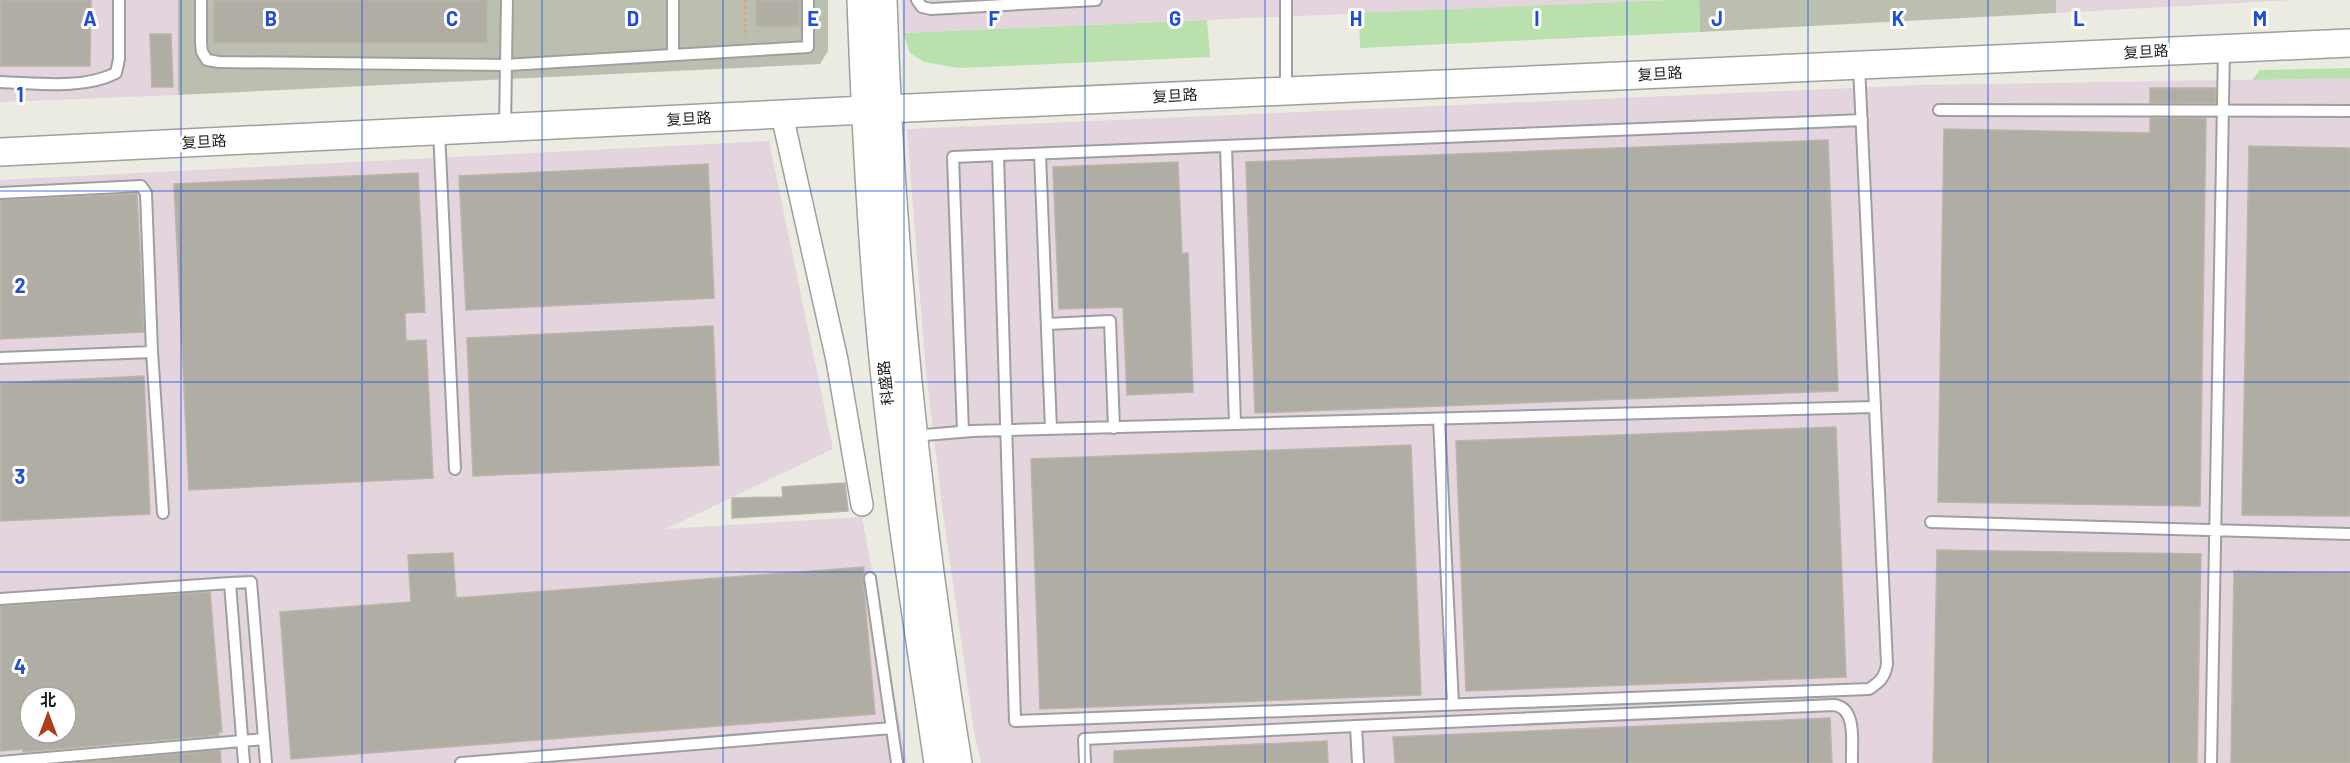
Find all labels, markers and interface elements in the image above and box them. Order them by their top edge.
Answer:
text: A [83,6,97,30]
text: B [265,6,277,30]
text: C [446,6,458,30]
text: D [627,6,639,30]
text: E [807,6,819,30]
text: F [988,6,1000,30]
text: G [1169,6,1181,30]
text: H [1350,6,1362,30]
text: I [1534,6,1540,30]
text: J [1711,6,1723,30]
text: K [1892,6,1905,30]
text: L [2073,6,2085,30]
text: M [2253,6,2267,30]
street label: 复旦路 [2123,41,2169,61]
street label: 复旦路 [1637,63,1683,83]
text: 1 [16,82,24,106]
street label: 复旦路 [1152,85,1198,105]
street label: 复旦路 [666,108,712,128]
street label: 复旦路 [181,131,227,151]
text: 2 [14,273,26,297]
street label: 科盛路 [874,360,896,406]
text: 3 [15,464,25,488]
text: 4 [14,654,26,678]
north arrow [18,685,78,745]
text: 北 [40,690,56,709]

